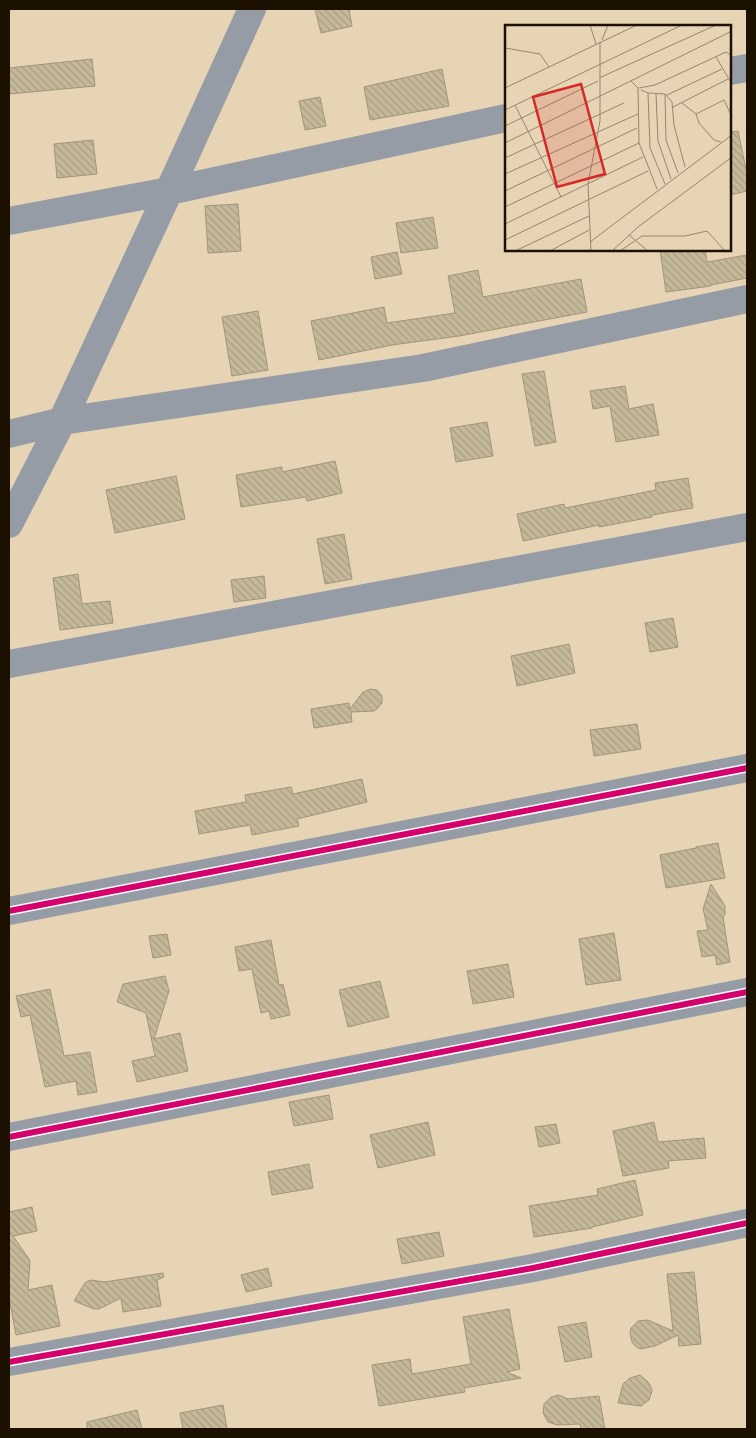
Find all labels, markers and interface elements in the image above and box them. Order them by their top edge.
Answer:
inset map [505,25,731,251]

